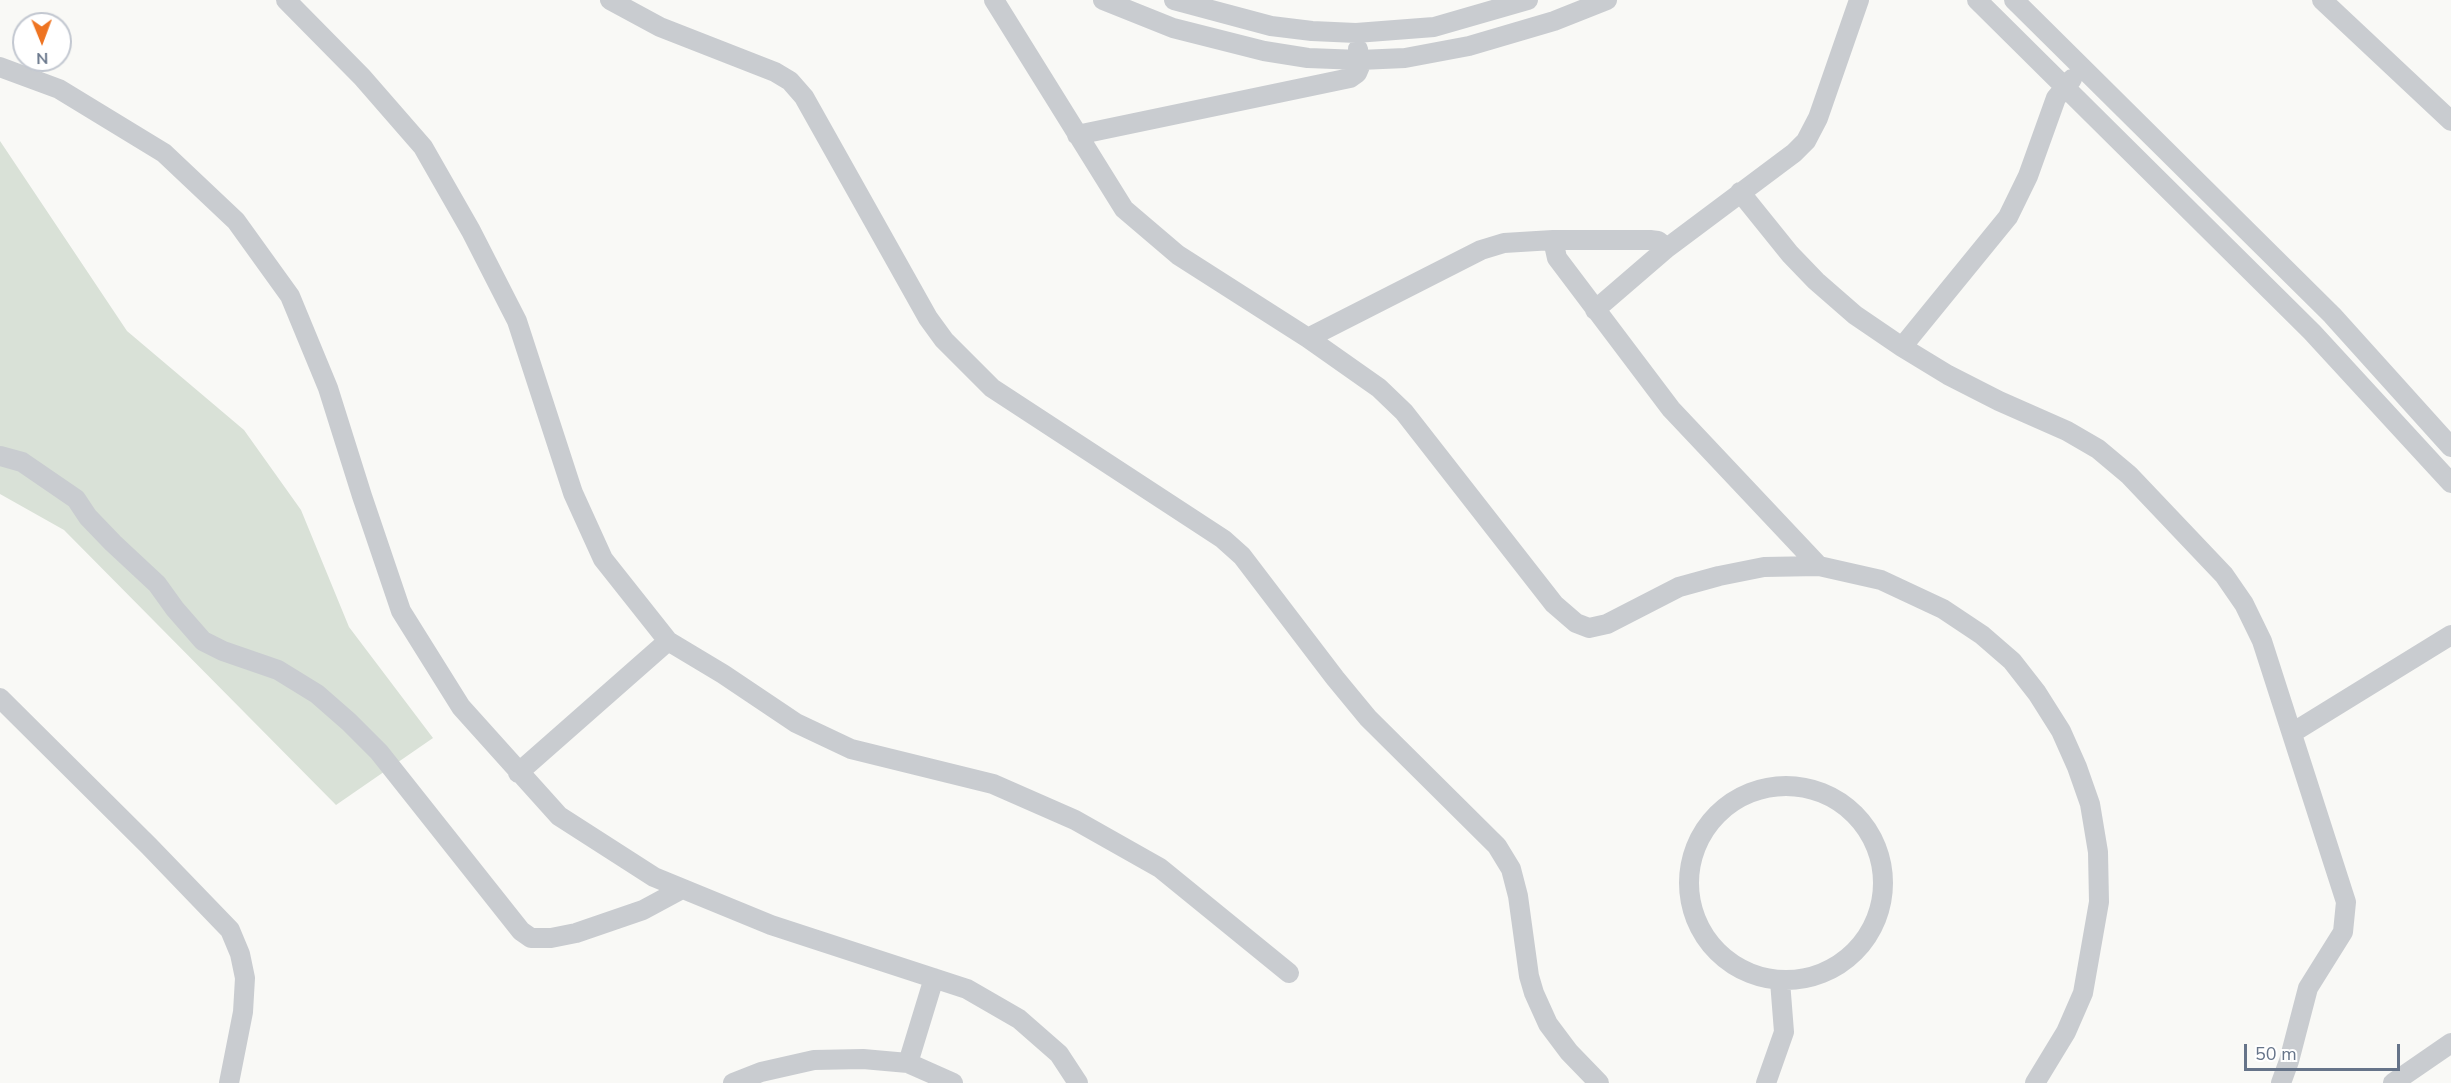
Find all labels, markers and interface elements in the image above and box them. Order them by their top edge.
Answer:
north arrow [12,12,72,72]
text: N [36,47,48,69]
scale bar [2247,1032,2403,1070]
text: 50 m [2255,1042,2297,1066]

